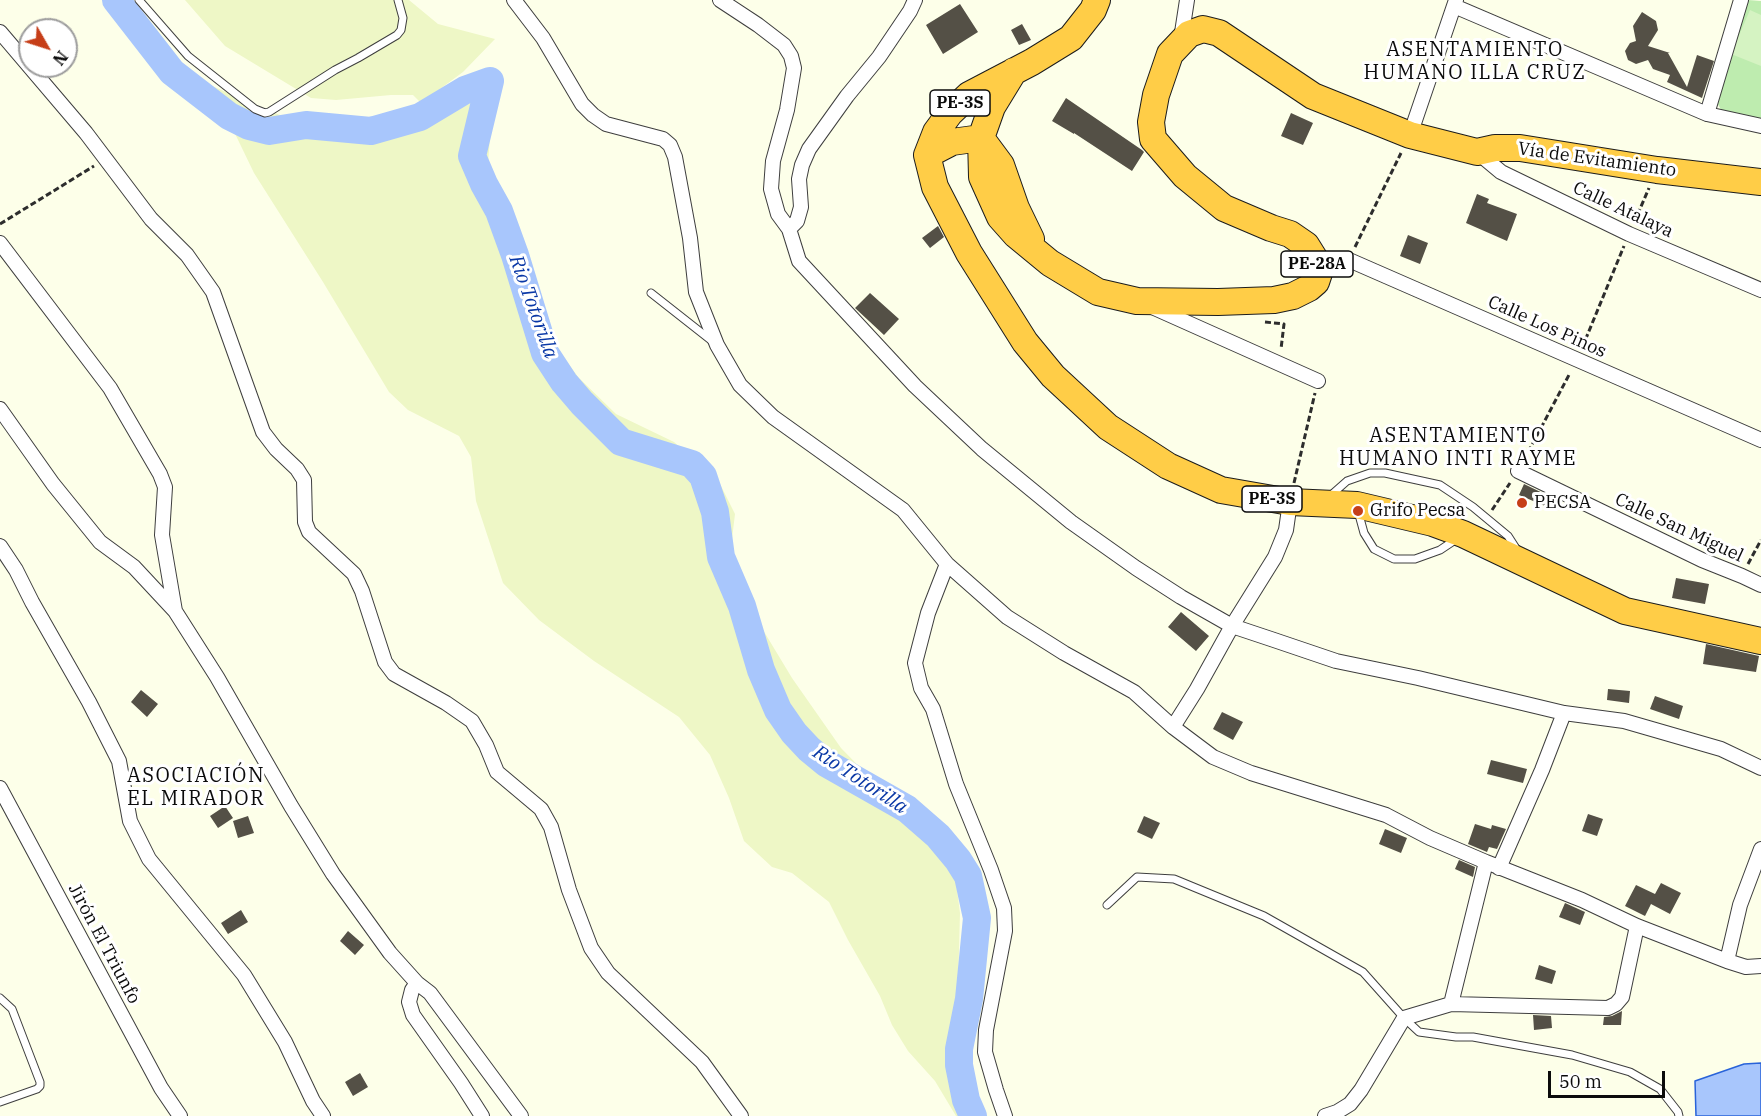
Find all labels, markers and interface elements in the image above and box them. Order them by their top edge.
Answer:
north arrow [18,18,78,78]
district label: ASENTAMIENTO HUMANO ILLA CRUZ [1364,38,1586,85]
text: N [49,47,72,69]
road number: PE-3S [930,90,990,116]
street label: Vía de Evitamiento [1517,138,1677,182]
street label: Calle Atalaya [1569,177,1677,243]
road number: PE-28A [1281,251,1353,277]
water label: Rio Totorilla [503,252,563,362]
street label: Calle Los Pinos [1485,291,1609,363]
district label: ASENTAMIENTO HUMANO INTI RAYME [1339,424,1577,471]
road number: PE-3S [1242,486,1302,512]
street label: Calle San Miguel [1611,489,1747,567]
place label: PECSA [1534,492,1591,514]
marker: PECSA [1515,496,1529,510]
place label: Grifo Pecsa [1370,500,1465,522]
marker: Grifo Pecsa [1351,504,1365,518]
water label: Rio Totorilla [808,741,912,819]
district label: ASOCIACIÓN EL MIRADOR [127,764,265,811]
street label: Jirón El Triunfo [63,880,145,1008]
scale bar [1551,1059,1668,1097]
text: 50 m [1559,1070,1602,1093]

